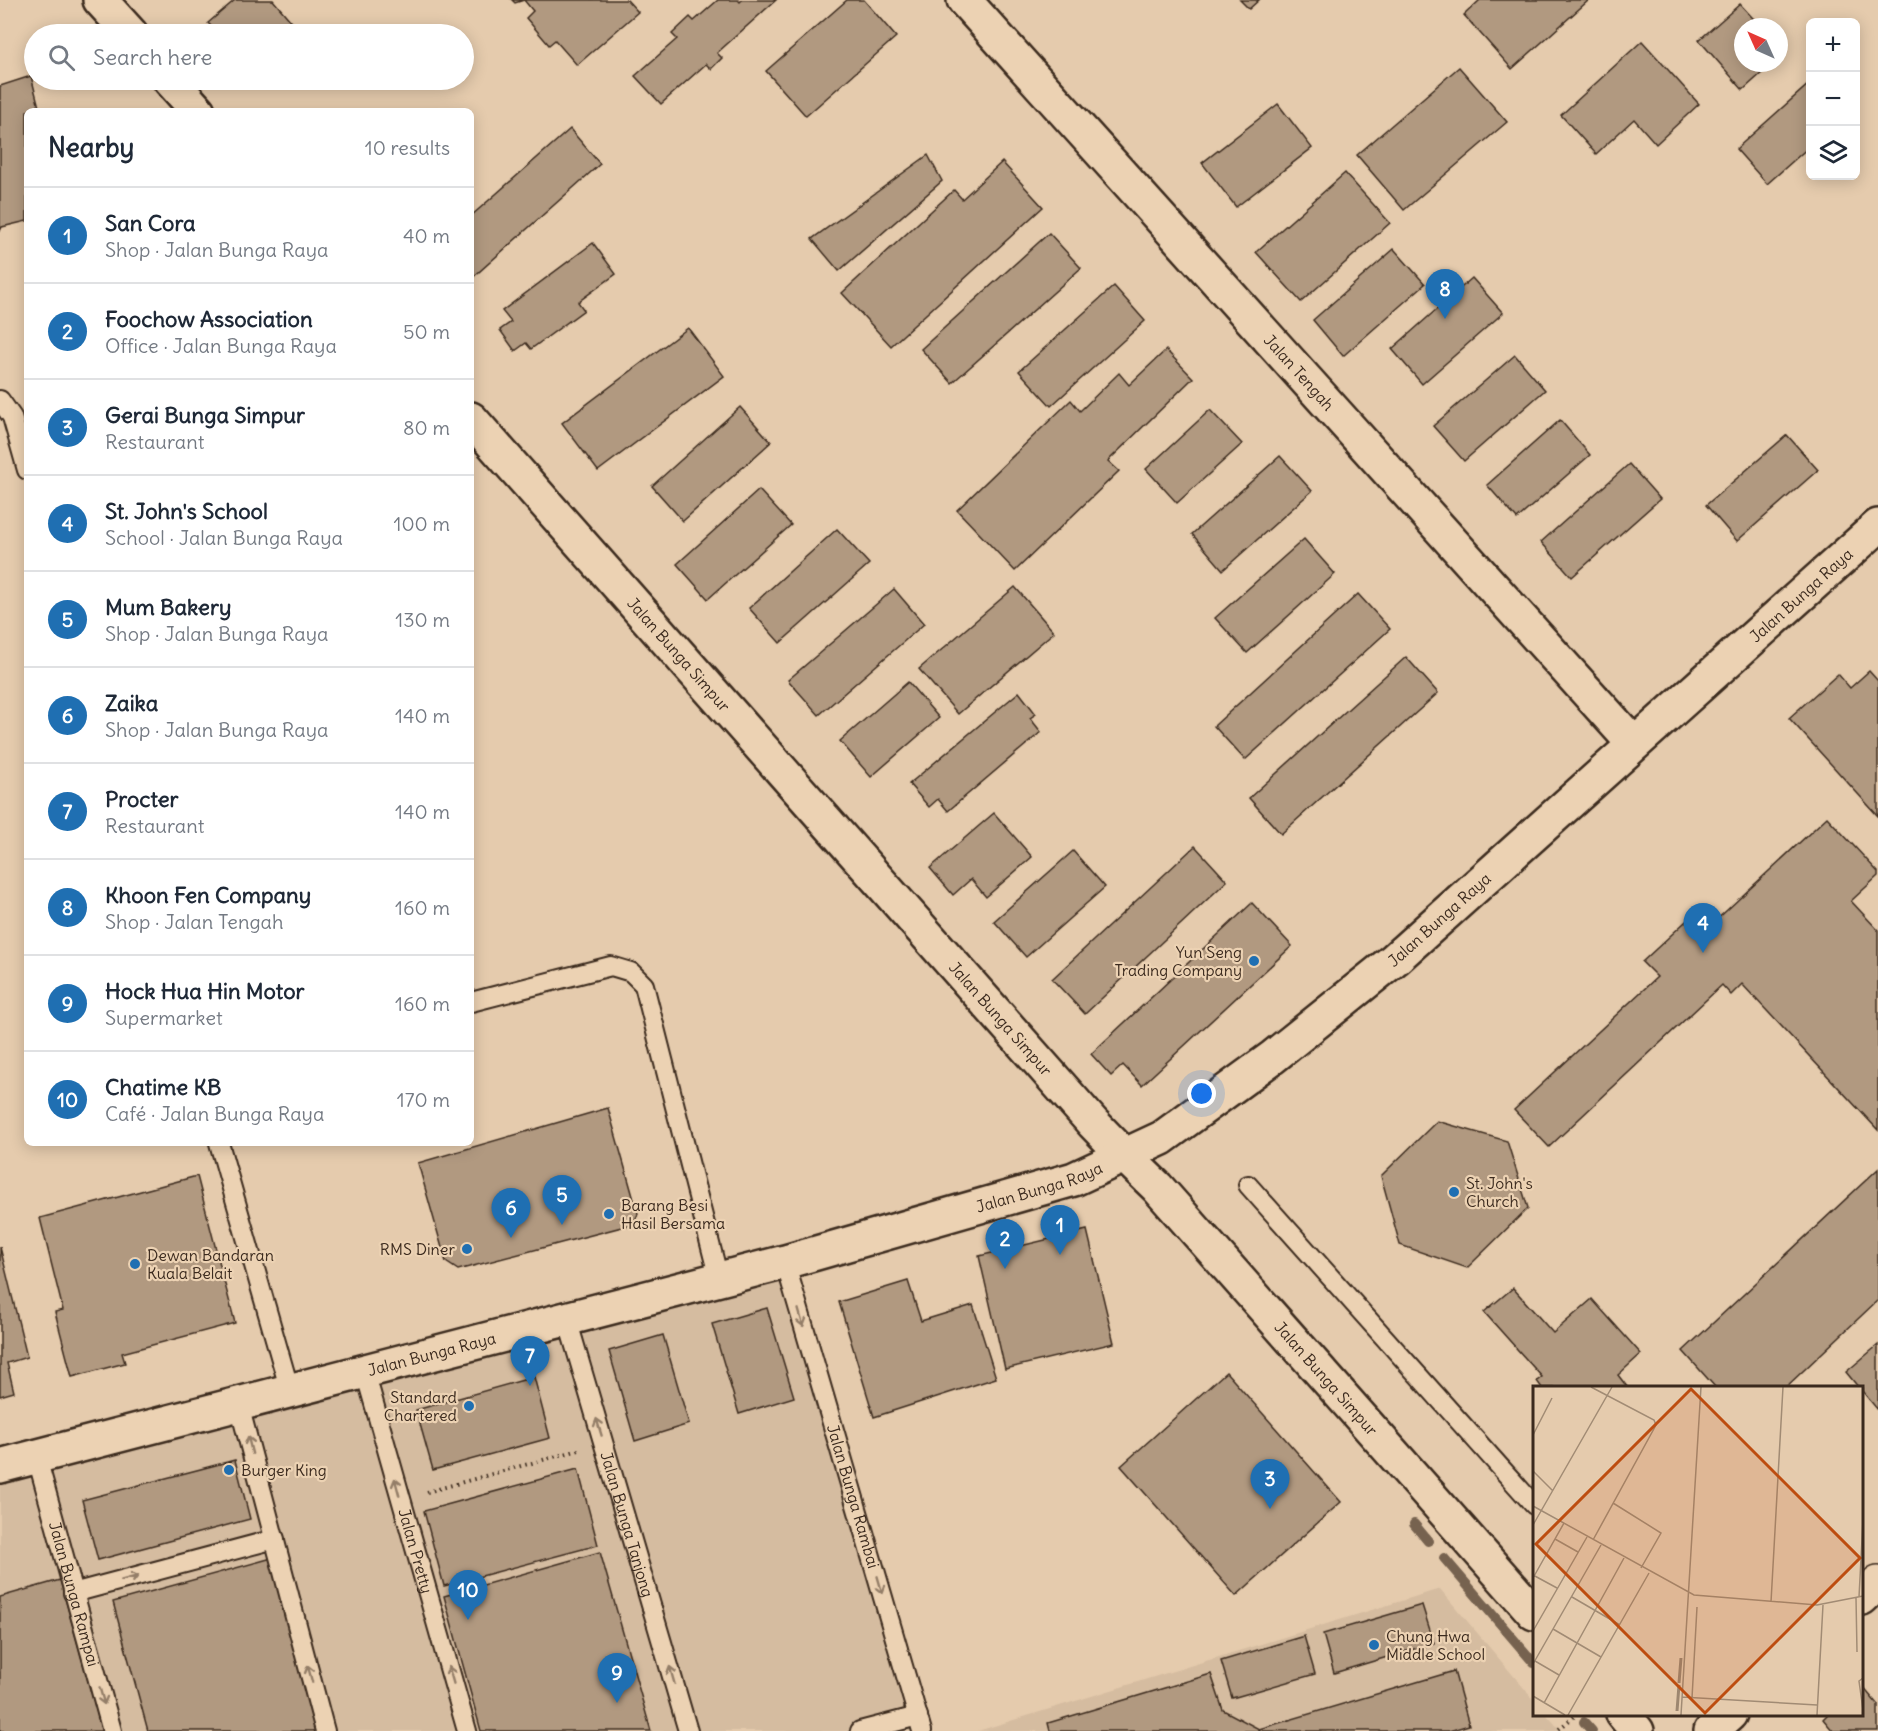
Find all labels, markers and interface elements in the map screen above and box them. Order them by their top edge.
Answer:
north arrow [1734,18,1788,72]
map controls [1806,18,1860,180]
button: + [1806,18,1860,72]
search box [24,24,474,90]
icon: search [45,41,78,74]
text: Search here [93,43,212,71]
button: − [1806,72,1860,126]
button: layers [1806,126,1860,180]
text: Nearby [48,131,134,164]
text: 10 results [365,135,450,160]
text: San Cora [105,209,196,237]
text: 1 [64,223,71,248]
text: 40 m [403,223,450,248]
text: Shop · Jalan Bunga Raya [105,237,328,262]
pin: 8 [1426,270,1464,319]
text: Foochow Association [105,305,313,333]
text: 2 [62,319,73,344]
text: 50 m [403,319,450,344]
street label: Jalan Tengah [1260,330,1339,414]
text: Office · Jalan Bunga Raya [105,333,337,358]
text: Gerai Bunga Simpur [105,401,305,429]
text: 3 [62,415,73,440]
text: 80 m [403,415,450,440]
text: Restaurant [105,429,204,454]
text: St. John's School [105,497,268,525]
text: 4 [62,511,73,536]
text: 100 m [393,511,450,536]
text: School · Jalan Bunga Raya [105,525,343,550]
street label: Jalan Bunga Raya [1745,544,1857,646]
text: Mum Bakery [105,593,231,621]
street label: Jalan Bunga Simpur [623,593,735,716]
text: 5 [62,607,73,632]
text: 130 m [395,607,450,632]
text: Shop · Jalan Bunga Raya [105,621,328,646]
text: Zaika [105,689,158,717]
text: 6 [62,703,73,728]
text: 140 m [395,703,450,728]
text: Shop · Jalan Bunga Raya [105,717,328,742]
text: Procter [105,785,179,813]
text: 7 [63,799,72,824]
text: 140 m [395,799,450,824]
text: Restaurant [105,813,204,838]
street label: Jalan Bunga Raya [1384,868,1495,971]
text: Khoon Fen Company [105,881,311,909]
text: 8 [62,895,73,920]
text: 160 m [395,895,450,920]
pin: 4 [1684,904,1722,953]
text: Shop · Jalan Tengah [105,909,284,934]
place label: Yun Seng Trading Company [1114,942,1242,980]
marker: Yun Seng Trading Company [1247,954,1261,968]
street label: Jalan Bunga Simpur [945,957,1057,1080]
text: Hock Hua Hin Motor [105,977,305,1005]
text: 9 [62,991,73,1016]
text: 160 m [395,991,450,1016]
text: Supermarket [105,1005,223,1030]
text: Chatime KB [105,1073,221,1101]
your location [1187,1079,1216,1108]
text: 10 [57,1087,78,1112]
text: 170 m [397,1087,450,1112]
text: Café · Jalan Bunga Raya [105,1101,324,1126]
street label: Jalan Bunga Raya [974,1157,1105,1217]
place label: St. John's Church [1466,1173,1533,1211]
pin: 5 [542,1176,582,1225]
marker: St. John's Church [1447,1185,1461,1199]
pin: 6 [492,1188,530,1238]
place label: Barang Besi Hasil Bersama [621,1195,725,1233]
pin: 1 [1040,1206,1080,1255]
marker: Barang Besi Hasil Bersama [602,1207,616,1221]
pin: 2 [986,1220,1024,1269]
place label: RMS Diner [380,1239,455,1259]
marker: RMS Diner [460,1242,474,1256]
place label: Dewan Bandaran Kuala Belait [147,1245,274,1283]
marker: Dewan Bandaran Kuala Belait [128,1257,142,1271]
one-way arrow [796,1308,807,1327]
street label: Jalan Bunga Simpur [1271,1317,1382,1440]
street label: Jalan Bunga Raya [366,1328,498,1380]
pin: 7 [510,1336,550,1386]
inset map [1533,1386,1863,1716]
place label: Standard Chartered [384,1387,457,1425]
marker: Standard Chartered [462,1399,476,1413]
one-way arrow [593,1418,604,1437]
street label: Jalan Bunga Rambai [823,1422,884,1570]
one-way arrow [243,1436,255,1455]
street label: Jalan Bunga Tanjong [596,1449,658,1599]
place label: Burger King [241,1460,327,1480]
pin: 3 [1250,1460,1290,1509]
marker: Burger King [222,1463,236,1477]
one-way arrow [391,1478,403,1497]
street label: Jalan Pretty [394,1506,437,1596]
street label: Jalan Bunga Rampai [45,1519,104,1669]
pin: 10 [448,1570,488,1620]
one-way arrow [120,1571,139,1583]
one-way arrow [874,1576,886,1595]
place label: Chung Hwa Middle School [1386,1626,1485,1664]
marker: Chung Hwa Middle School [1367,1638,1381,1652]
pin: 9 [598,1654,636,1703]
one-way arrow [304,1665,316,1684]
one-way arrow [445,1666,456,1685]
one-way arrow [665,1666,677,1685]
one-way arrow [97,1686,108,1705]

